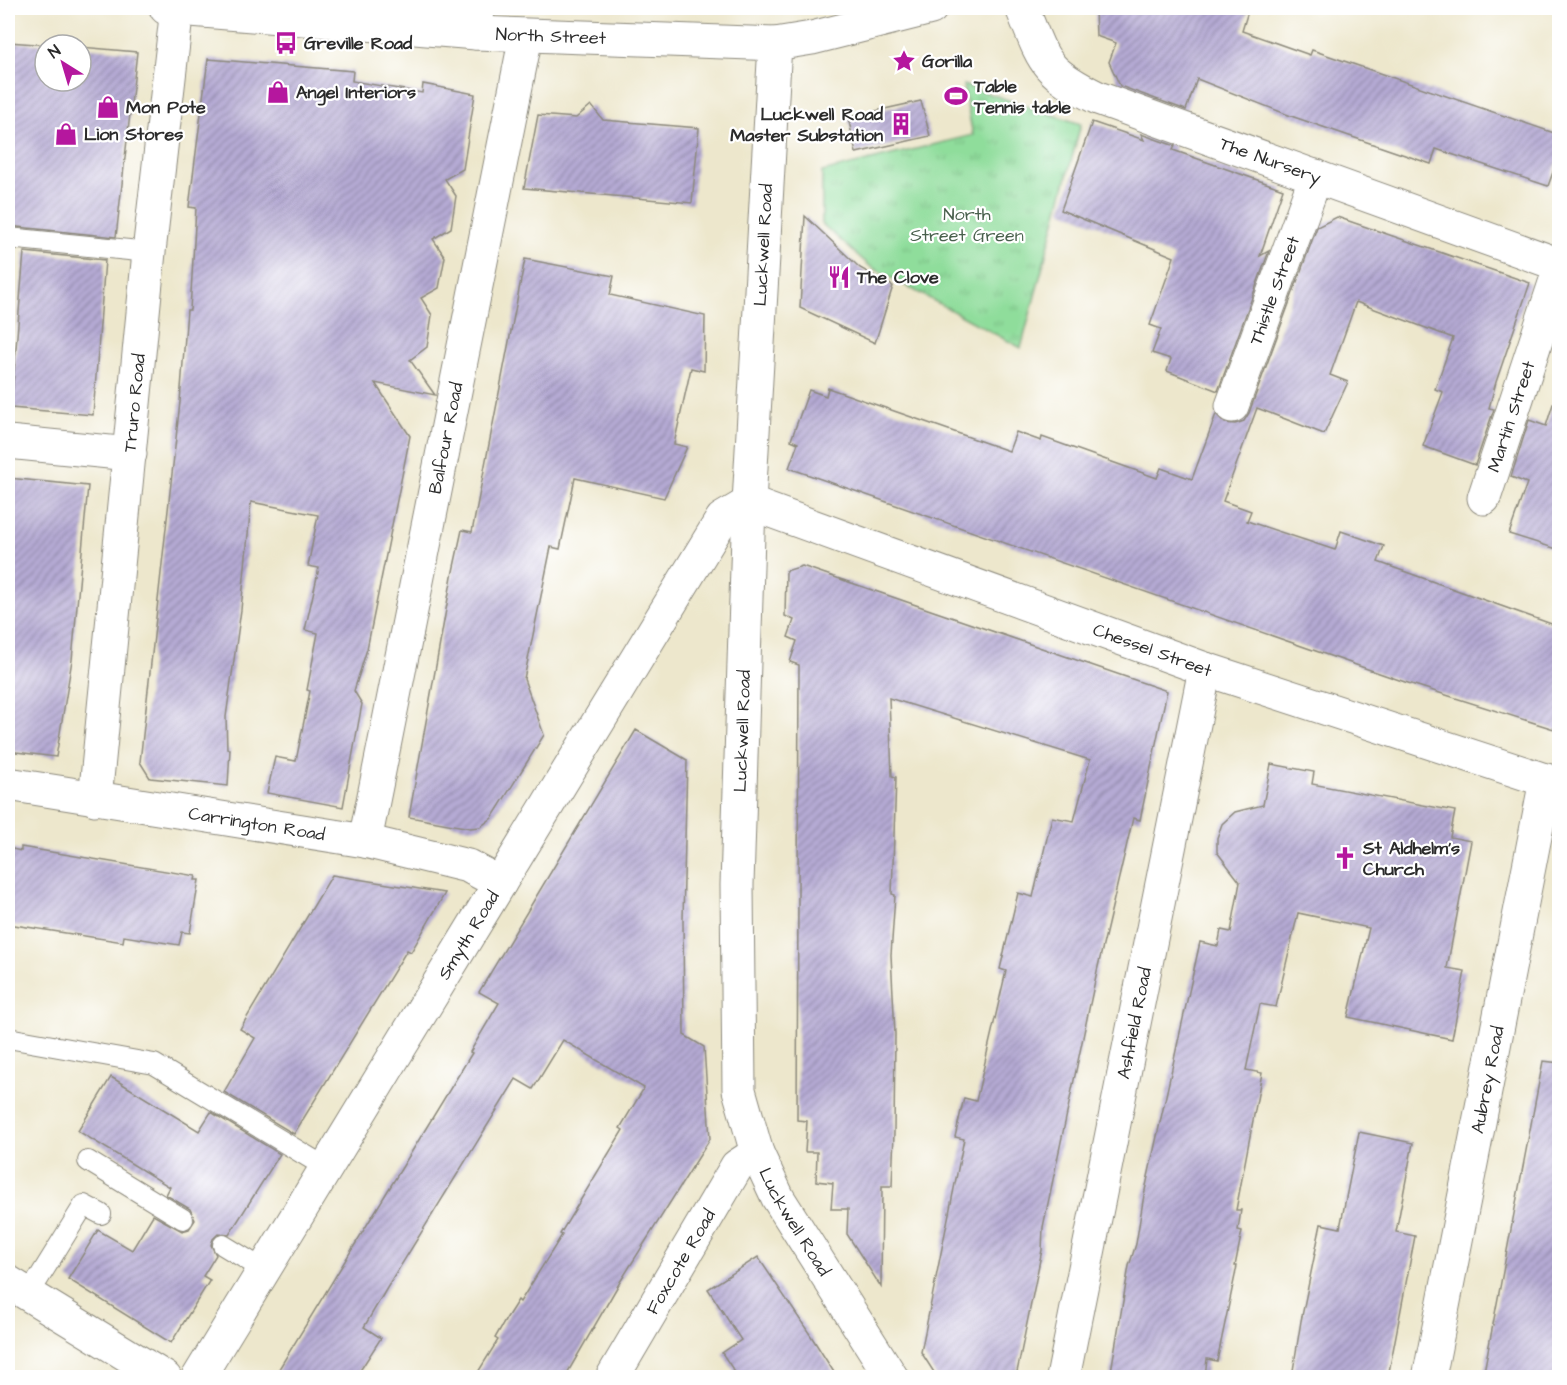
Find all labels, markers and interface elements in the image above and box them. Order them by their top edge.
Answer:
street label: North Street [495,22,607,51]
bus stop icon: Greville Road [273,30,299,56]
place label: Greville Road [304,31,413,56]
north arrow [33,33,93,93]
text: N [44,40,65,64]
place icon: Gorilla [891,48,917,74]
place label: Gorilla [922,49,973,74]
place label: Table Tennis table [973,74,1071,120]
shop icon: Angel Interiors [265,79,291,105]
place label: Angel Interiors [296,80,416,106]
sports icon: Table Tennis table [943,83,969,109]
shop icon: Mon Pote [95,94,121,120]
place label: Mon Pote [126,95,206,120]
place label: Luckwell Road Master Substation [730,102,884,148]
building icon: Luckwell Road Master Substation [888,111,914,137]
shop icon: Lion Stores [53,121,79,147]
place label: Lion Stores [84,122,183,147]
street label: The Nursery [1216,131,1324,192]
street label: Luckwell Road [748,183,779,307]
park label: North Street Green [910,202,1024,248]
street label: Thistle Street [1243,232,1306,349]
restaurant icon: The Clove [826,264,852,290]
place label: The Clove [856,265,939,290]
street label: Truro Road [117,353,152,453]
street label: Martin Street [1481,357,1542,475]
street label: Balfour Road [423,380,469,496]
street label: Chessel Street [1089,617,1216,684]
street label: Luckwell Road [728,669,757,793]
street label: Carrington Road [187,801,327,847]
place label: St Aldhelm's Church [1362,836,1460,882]
church icon: St Aldhelm's Church [1332,845,1358,871]
street label: Smyth Road [432,886,505,985]
street label: Ashfield Road [1111,965,1158,1081]
street label: Aubrey Road [1465,1024,1511,1136]
street label: Luckwell Road [753,1164,836,1281]
street label: Foxcote Road [640,1205,722,1319]

